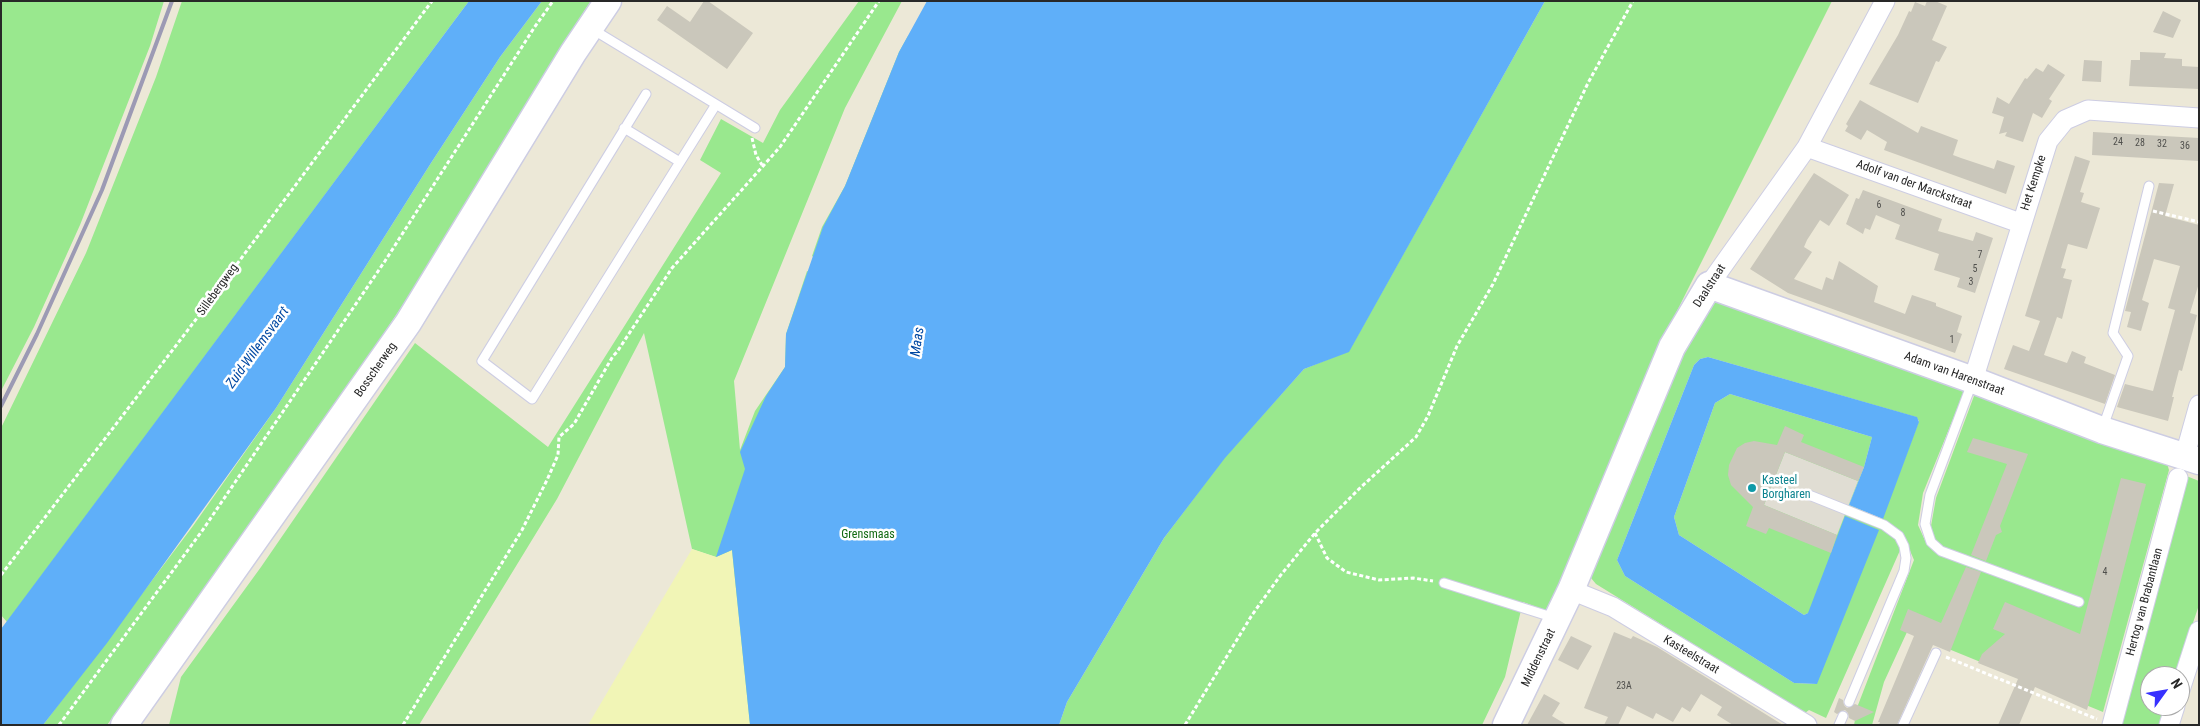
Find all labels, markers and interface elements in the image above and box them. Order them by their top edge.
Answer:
house number: 24 [2113,136,2123,148]
house number: 28 [2135,137,2145,149]
house number: 32 [2157,138,2167,150]
house number: 36 [2180,140,2190,152]
street label: Het Kempke [2018,154,2050,212]
street label: Adolf van der Marckstraat [1854,157,1974,213]
house number: 6 [1877,199,1881,211]
house number: 8 [1901,207,1905,219]
house number: 7 [1978,249,1982,261]
street label: Sillebergweg [194,261,242,319]
street label: Daalstraat [1691,262,1729,310]
house number: 5 [1973,263,1977,275]
house number: 3 [1969,276,1973,288]
water label: Zuid-Willemsvaart [223,304,293,392]
water label: Maas [908,326,928,358]
house number: 1 [1950,334,1954,346]
street label: Bosscherweg [352,340,400,400]
street label: Adam van Harenstraat [1902,349,2006,399]
place label: Kasteel Borgharen [1762,474,1811,502]
marker: Kasteel Borgharen [1746,482,1758,494]
park label: Grensmaas [841,528,895,542]
street label: Hertog van Brabantlaan [2124,546,2166,658]
house number: 4 [2103,566,2107,578]
street label: Middenstraat [1519,627,1559,689]
street label: Kasteelstraat [1660,633,1722,677]
north arrow [2140,666,2190,716]
text: N [2168,676,2186,691]
house number: 23A [1616,680,1632,692]

